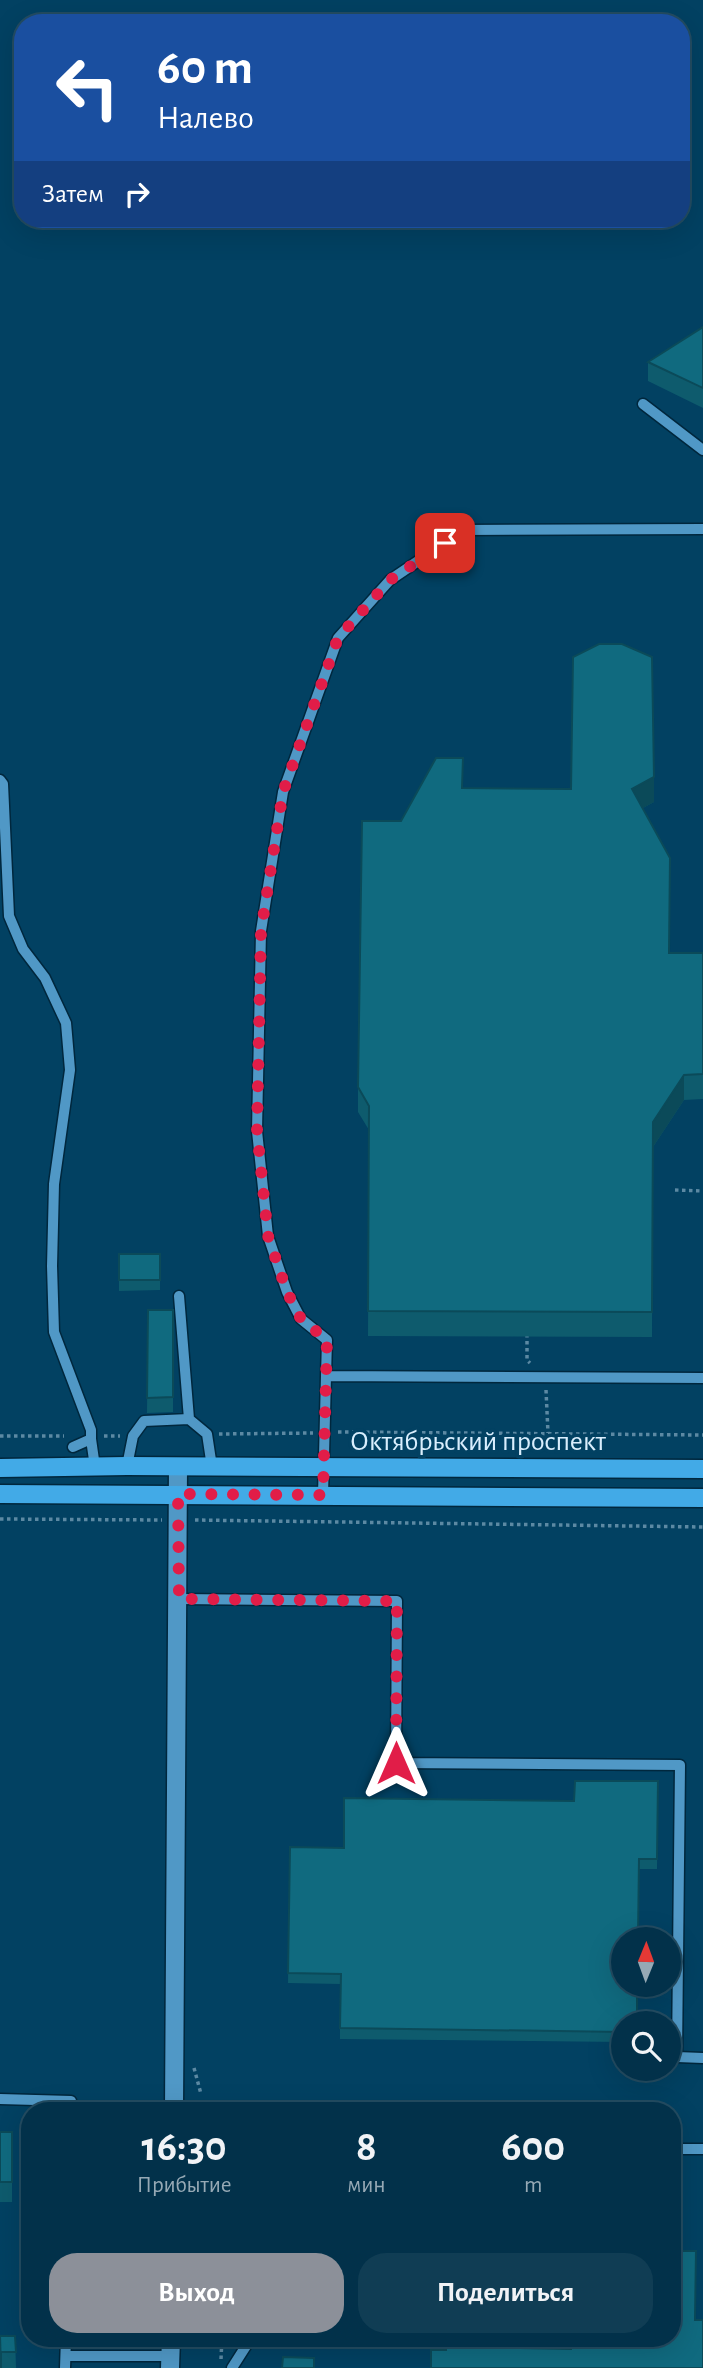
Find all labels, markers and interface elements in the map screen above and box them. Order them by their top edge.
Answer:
icon: left [42,42,133,133]
text: 60 m [157,44,253,93]
text: Налево [157,102,254,134]
icon: right [118,175,156,213]
text: Затем [42,181,104,207]
pin [415,513,475,573]
icon: arrive [426,524,464,562]
street label: Октябрьский проспект [350,1428,607,1456]
position arrow [359,1726,433,1800]
north arrow [611,1927,681,1997]
map controls [611,1927,681,2081]
button: search [611,2011,681,2081]
text: 16:30 [142,2126,227,2168]
text: 8 [356,2126,377,2168]
text: 600 [501,2126,565,2168]
text: Прибытие [137,2174,232,2197]
text: мин [347,2174,385,2197]
text: m [524,2174,542,2197]
button: Выход [49,2253,344,2333]
button: Поделиться [358,2253,653,2333]

